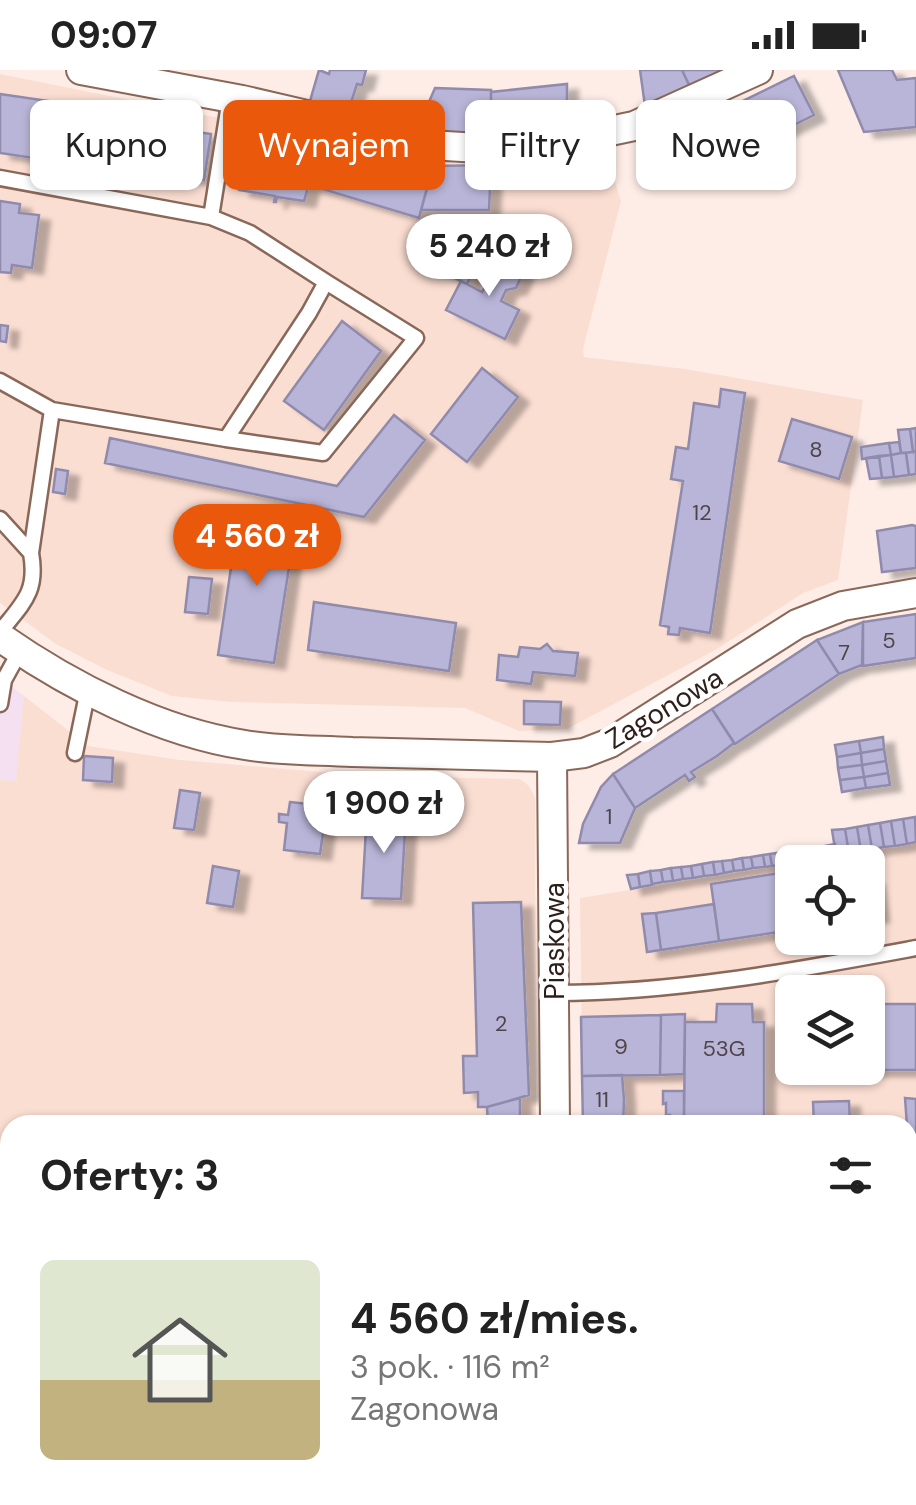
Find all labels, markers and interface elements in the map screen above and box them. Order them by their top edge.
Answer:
text: 09:07 [50,10,157,60]
chip: Kupno [30,100,203,190]
chip: Wynajem [223,100,445,190]
chip: Filtry [465,100,616,190]
chip: Nowe [636,100,796,190]
pin: 5 240 zł [386,214,592,299]
text: 5 240 zł [428,225,550,267]
house number: 8 [809,435,823,464]
house number: 12 [692,498,712,527]
pin: 4 560 zł [154,504,360,589]
text: 4 560 zł [195,515,319,557]
house number: 5 [882,626,896,655]
house number: 7 [838,638,850,667]
street label: Zagonowa [599,659,730,758]
pin: 1 900 zł [281,771,487,856]
text: 1 900 zł [325,782,443,824]
house number: 1 [606,802,612,831]
map controls [775,845,885,1085]
button: locate [775,845,885,955]
street label: Piaskowa [536,882,573,1000]
button: layers [775,975,885,1085]
house number: 2 [495,1009,507,1038]
house number: 9 [614,1032,628,1061]
house number: 53G [702,1034,746,1063]
house number: 11 [595,1085,609,1114]
text: Oferty: 3 [40,1148,220,1203]
icon: filters [823,1148,878,1203]
text: 4 560 zł/mies. [350,1291,639,1346]
icon: home [120,1300,240,1420]
text: 3 pok. · 116 m² [350,1346,550,1388]
text: Zagonowa [350,1388,499,1430]

